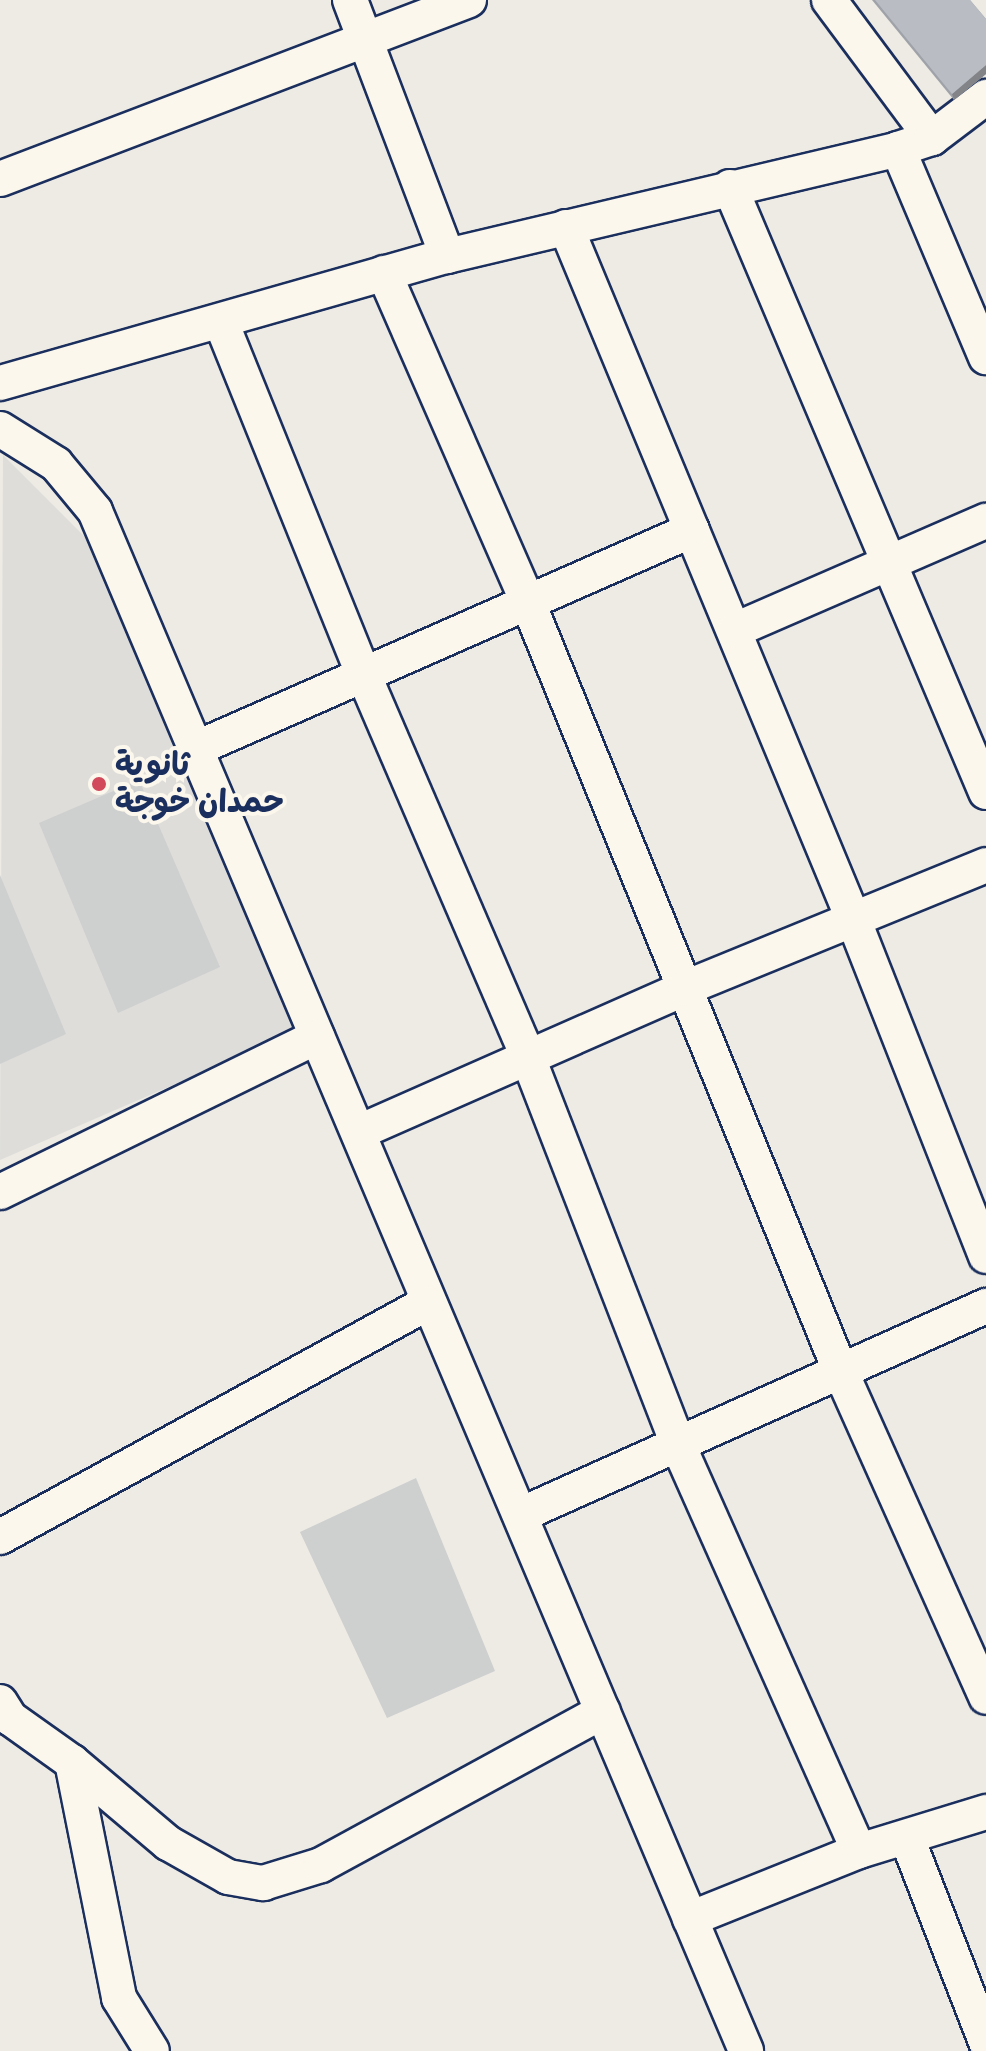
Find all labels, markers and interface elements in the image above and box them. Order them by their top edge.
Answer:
place label: ثانوية حمدان خوجة [115,747,283,822]
marker: ثانوية حمدان خوجة [90,775,108,793]

